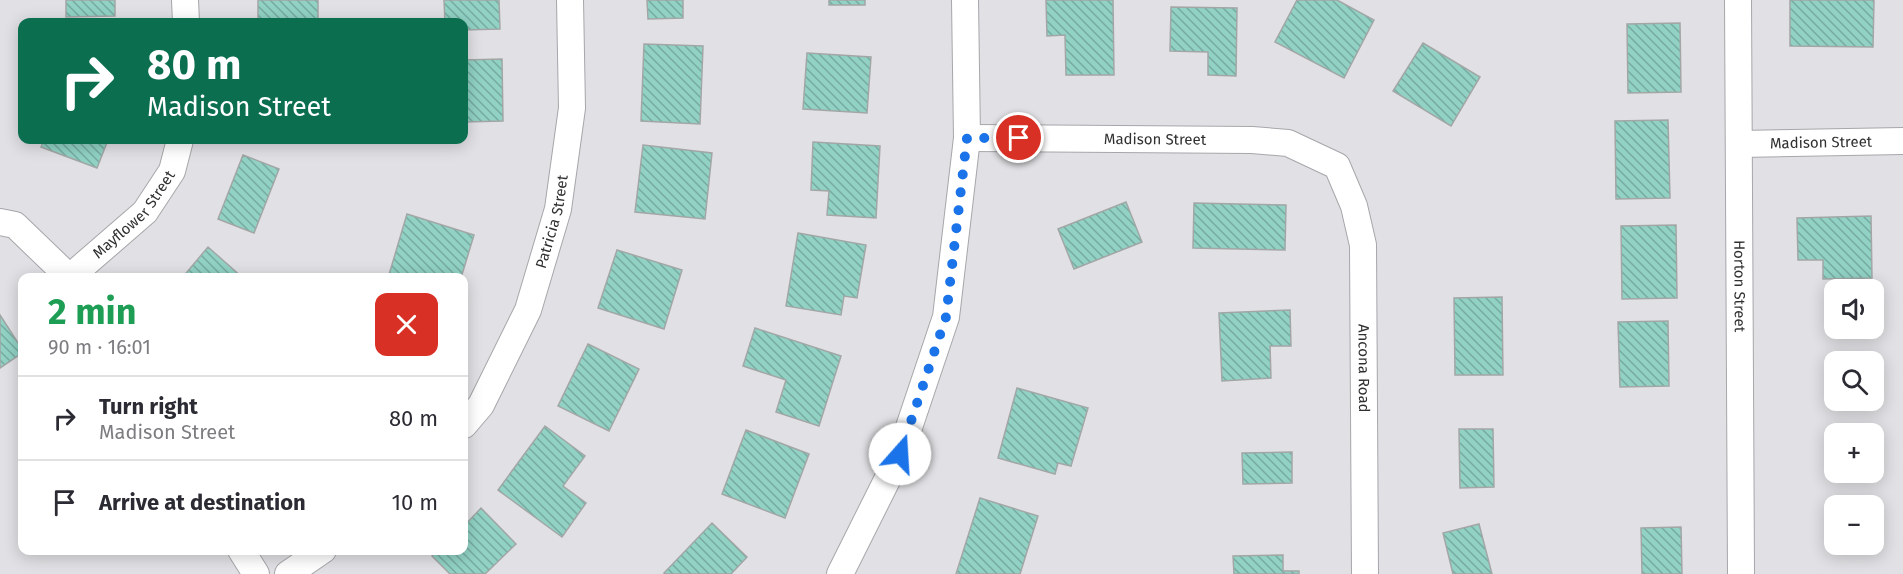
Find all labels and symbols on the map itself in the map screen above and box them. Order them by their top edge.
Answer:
pin [993,112,1044,163]
street label: Madison Street [1104,130,1207,149]
street label: Madison Street [1770,133,1873,152]
street label: Mayflower Street [89,167,179,262]
street label: Patricia Street [532,173,572,271]
street label: Horton Street [1730,240,1749,333]
street label: Ancona Road [1354,324,1373,413]
position arrow [868,422,932,486]

